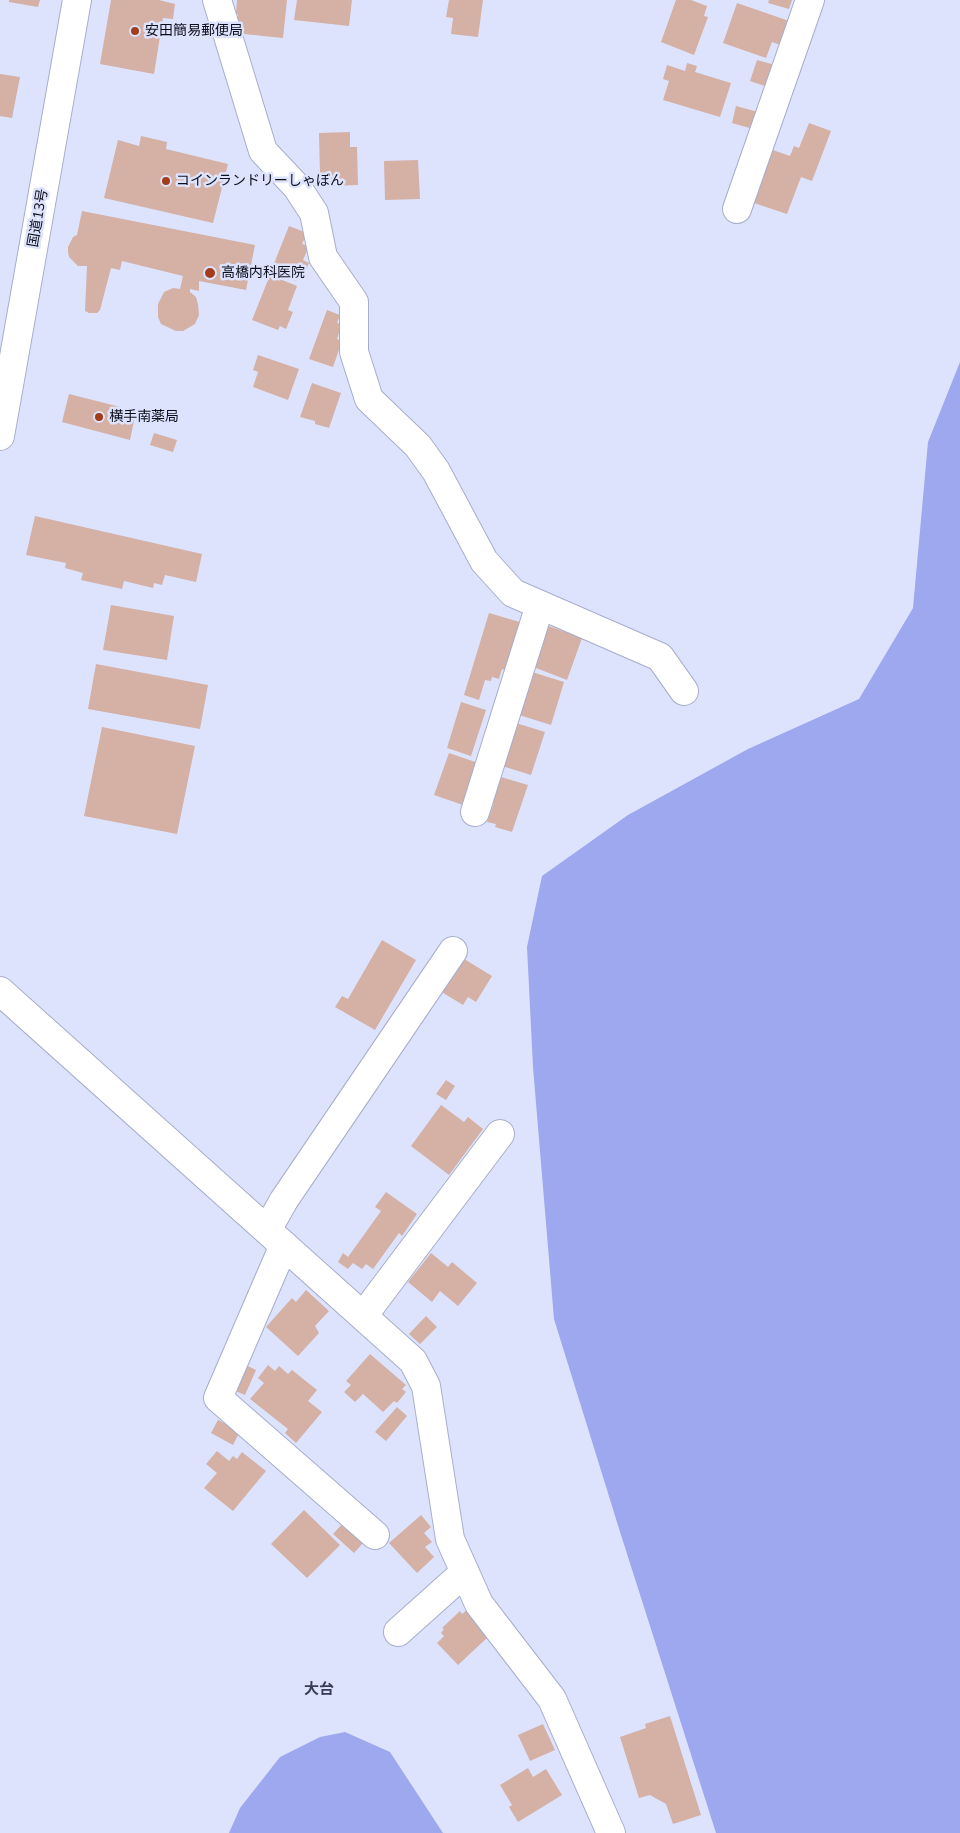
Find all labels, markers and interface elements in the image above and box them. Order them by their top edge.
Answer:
place label: 安田簡易郵便局 [145,23,243,39]
marker: 安田簡易郵便局 [129,25,141,37]
place label: コインランドリーしゃぼん [176,173,344,189]
marker: コインランドリーしゃぼん [160,175,172,187]
street label: 国道13号 [25,188,51,248]
place label: 高橋内科医院 [221,265,305,281]
marker: 高橋内科医院 [203,266,217,280]
place label: 横手南薬局 [109,409,179,425]
marker: 横手南薬局 [93,411,105,423]
district label: 大台 [304,1680,334,1698]

